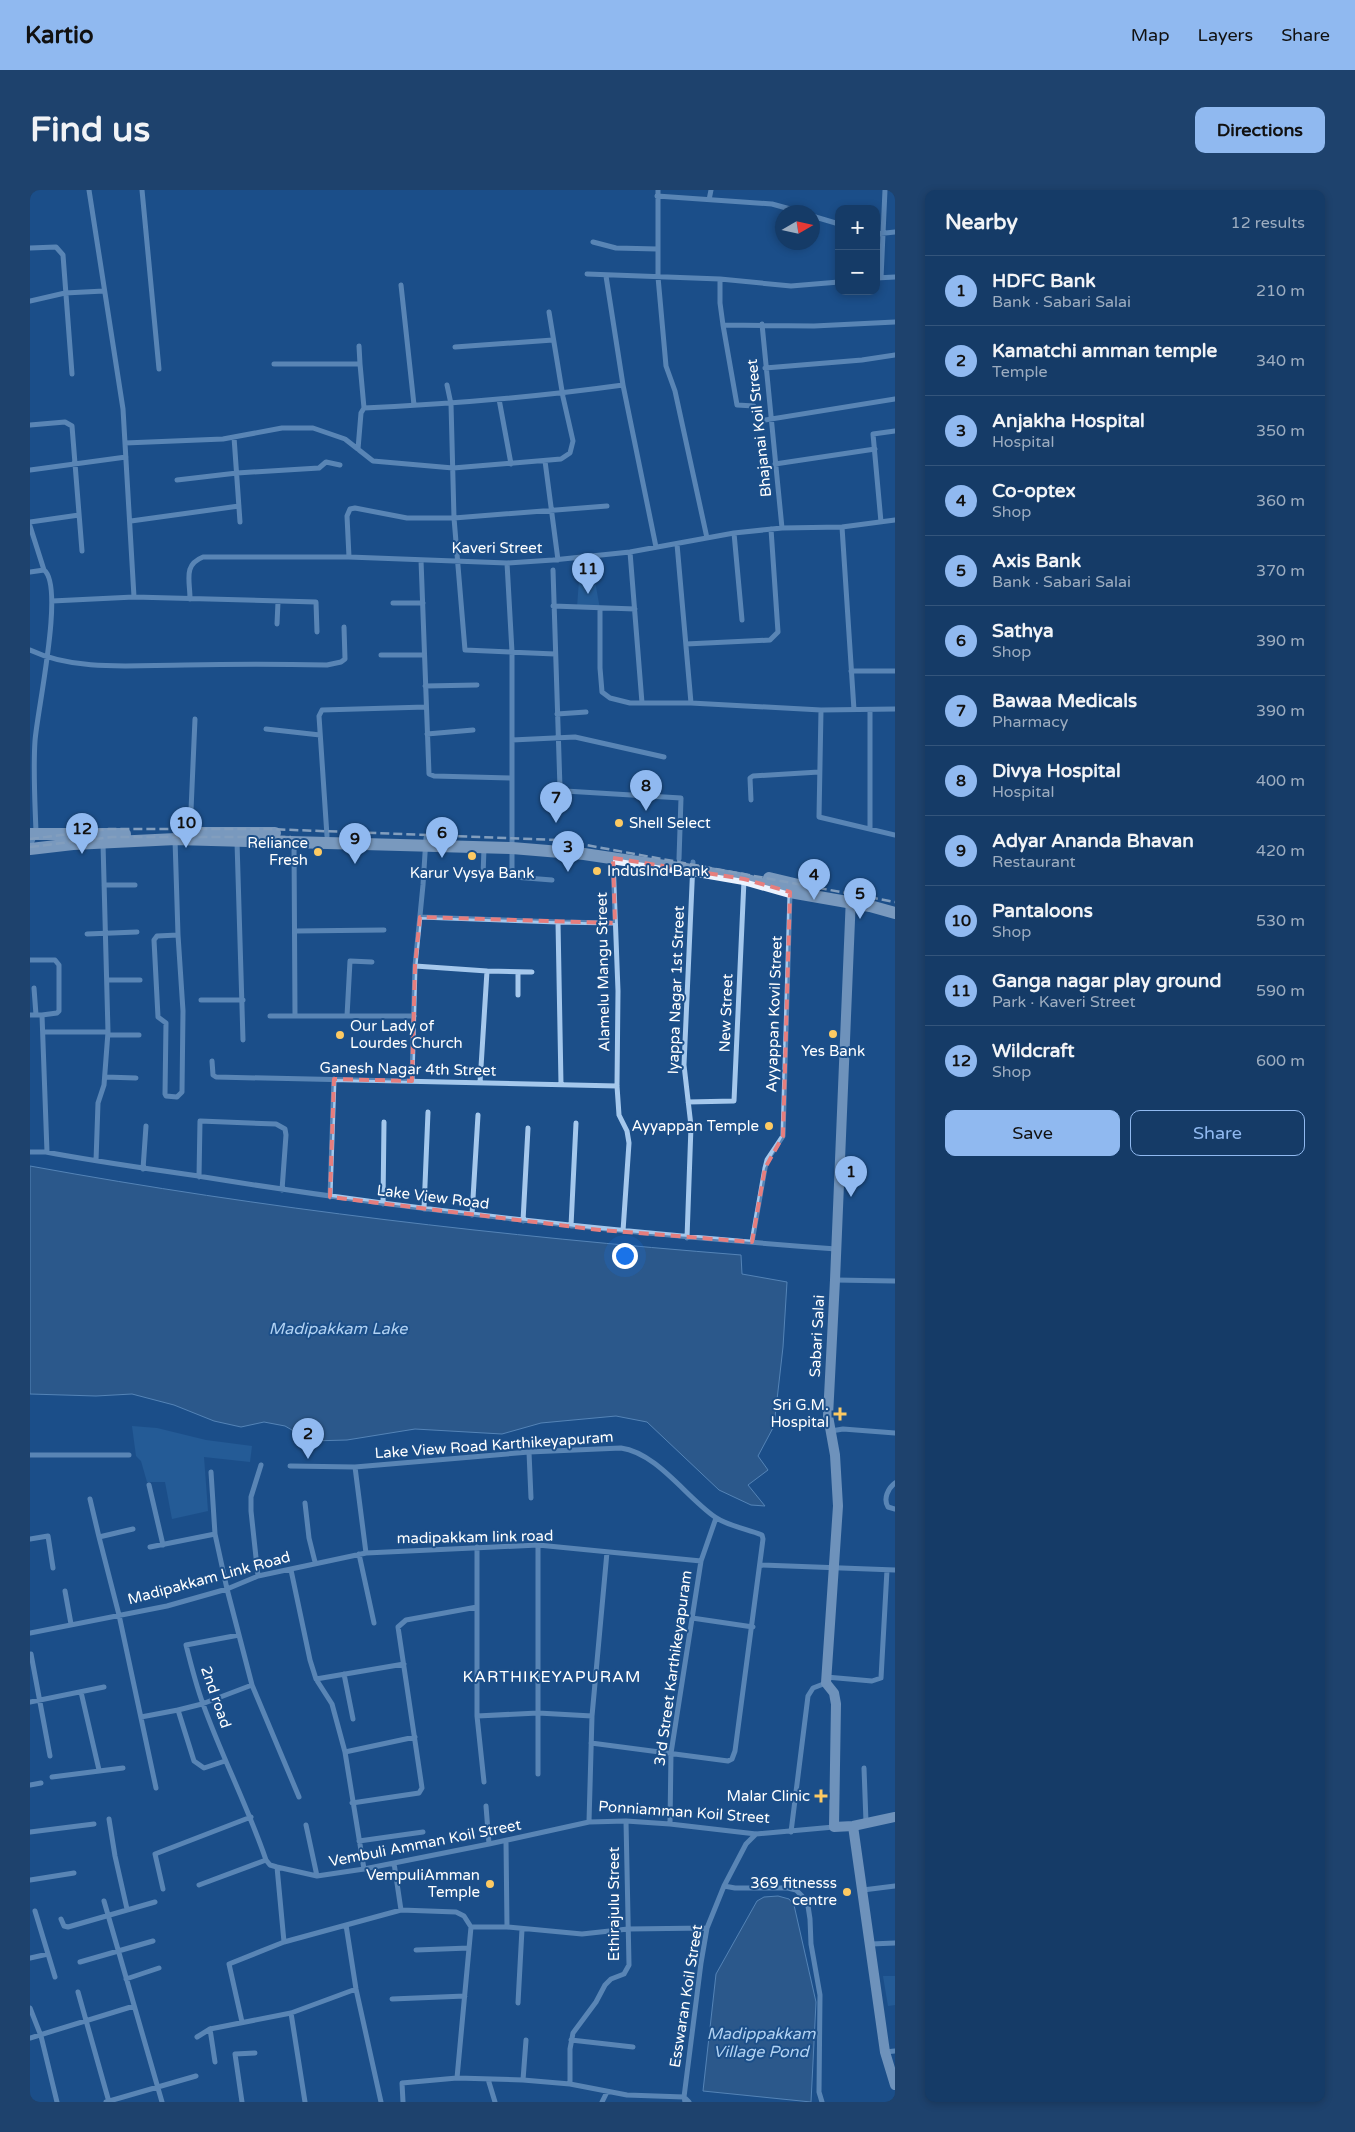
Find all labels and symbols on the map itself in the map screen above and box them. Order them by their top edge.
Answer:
north arrow [775,205,820,250]
street label: Bhajanai Koil Street [743,358,775,498]
street label: Kaveri Street [452,539,543,557]
pin: 11 [572,553,604,594]
pin: 8 [630,770,662,811]
pin: 7 [540,782,572,823]
pin: 10 [170,807,202,848]
pin: 12 [66,813,98,854]
place label: Shell Select [629,814,711,832]
pin: 6 [426,817,458,858]
marker: Shell Select [613,817,625,829]
pin: 9 [339,823,371,864]
pin: 3 [552,831,584,872]
place label: Reliance Fresh [247,834,308,869]
marker: Reliance Fresh [312,846,324,858]
marker: Karur Vysya Bank [466,850,478,862]
pin: 4 [798,859,830,900]
place label: IndusInd Bank [607,862,709,880]
place label: Karur Vysya Bank [410,864,534,882]
marker: IndusInd Bank [591,865,603,877]
pin: 5 [844,878,876,919]
street label: Alamelu Mangu Street [593,892,613,1052]
street label: Iyappa Nagar 1st Street [664,905,688,1075]
street label: Ayyappan Kovil Street [762,935,786,1093]
street label: New Street [716,973,736,1053]
place label: Our Lady of Lourdes Church [350,1017,463,1052]
marker: Yes Bank [827,1028,839,1040]
marker: Our Lady of Lourdes Church [334,1029,346,1041]
place label: Yes Bank [801,1042,865,1060]
street label: Ganesh Nagar 4th Street [319,1058,497,1080]
place label: Ayyappan Temple [631,1117,759,1135]
marker: Ayyappan Temple [763,1120,775,1132]
pin: 1 [835,1156,867,1197]
street label: Lake View Road [376,1181,490,1213]
your location [612,1243,638,1269]
street label: Sabari Salai [806,1294,828,1378]
water label: Madipakkam Lake [269,1319,408,1339]
place label: Sri G.M. Hospital [770,1396,829,1431]
marker: Sri G.M. Hospital [833,1407,847,1421]
pin: 2 [292,1418,324,1459]
street label: Lake View Road Karthikeyapuram [374,1428,614,1462]
street label: madipakkam link road [396,1527,554,1547]
street label: Madipakkam Link Road [126,1548,292,1608]
street label: 3rd Street Karthikeyapuram [650,1569,696,1767]
street label: 2nd road [197,1664,235,1730]
district label: KARTHIKEYAPURAM [463,1667,641,1687]
place label: Malar Clinic [727,1787,810,1805]
marker: Malar Clinic [814,1789,828,1803]
street label: Ponniamman Koil Street [598,1797,771,1827]
street label: Vembuli Amman Koil Street [327,1815,523,1870]
street label: Ethirajulu Street [605,1846,623,1961]
place label: VempuliAmman Temple [366,1866,480,1901]
place label: 369 fitnesss centre [750,1874,837,1909]
marker: VempuliAmman Temple [484,1878,496,1890]
marker: 369 fitnesss centre [841,1886,853,1898]
street label: Esswaran Koil Street [666,1923,706,2069]
water label: Madippakkam Village Pond [707,2024,816,2062]

